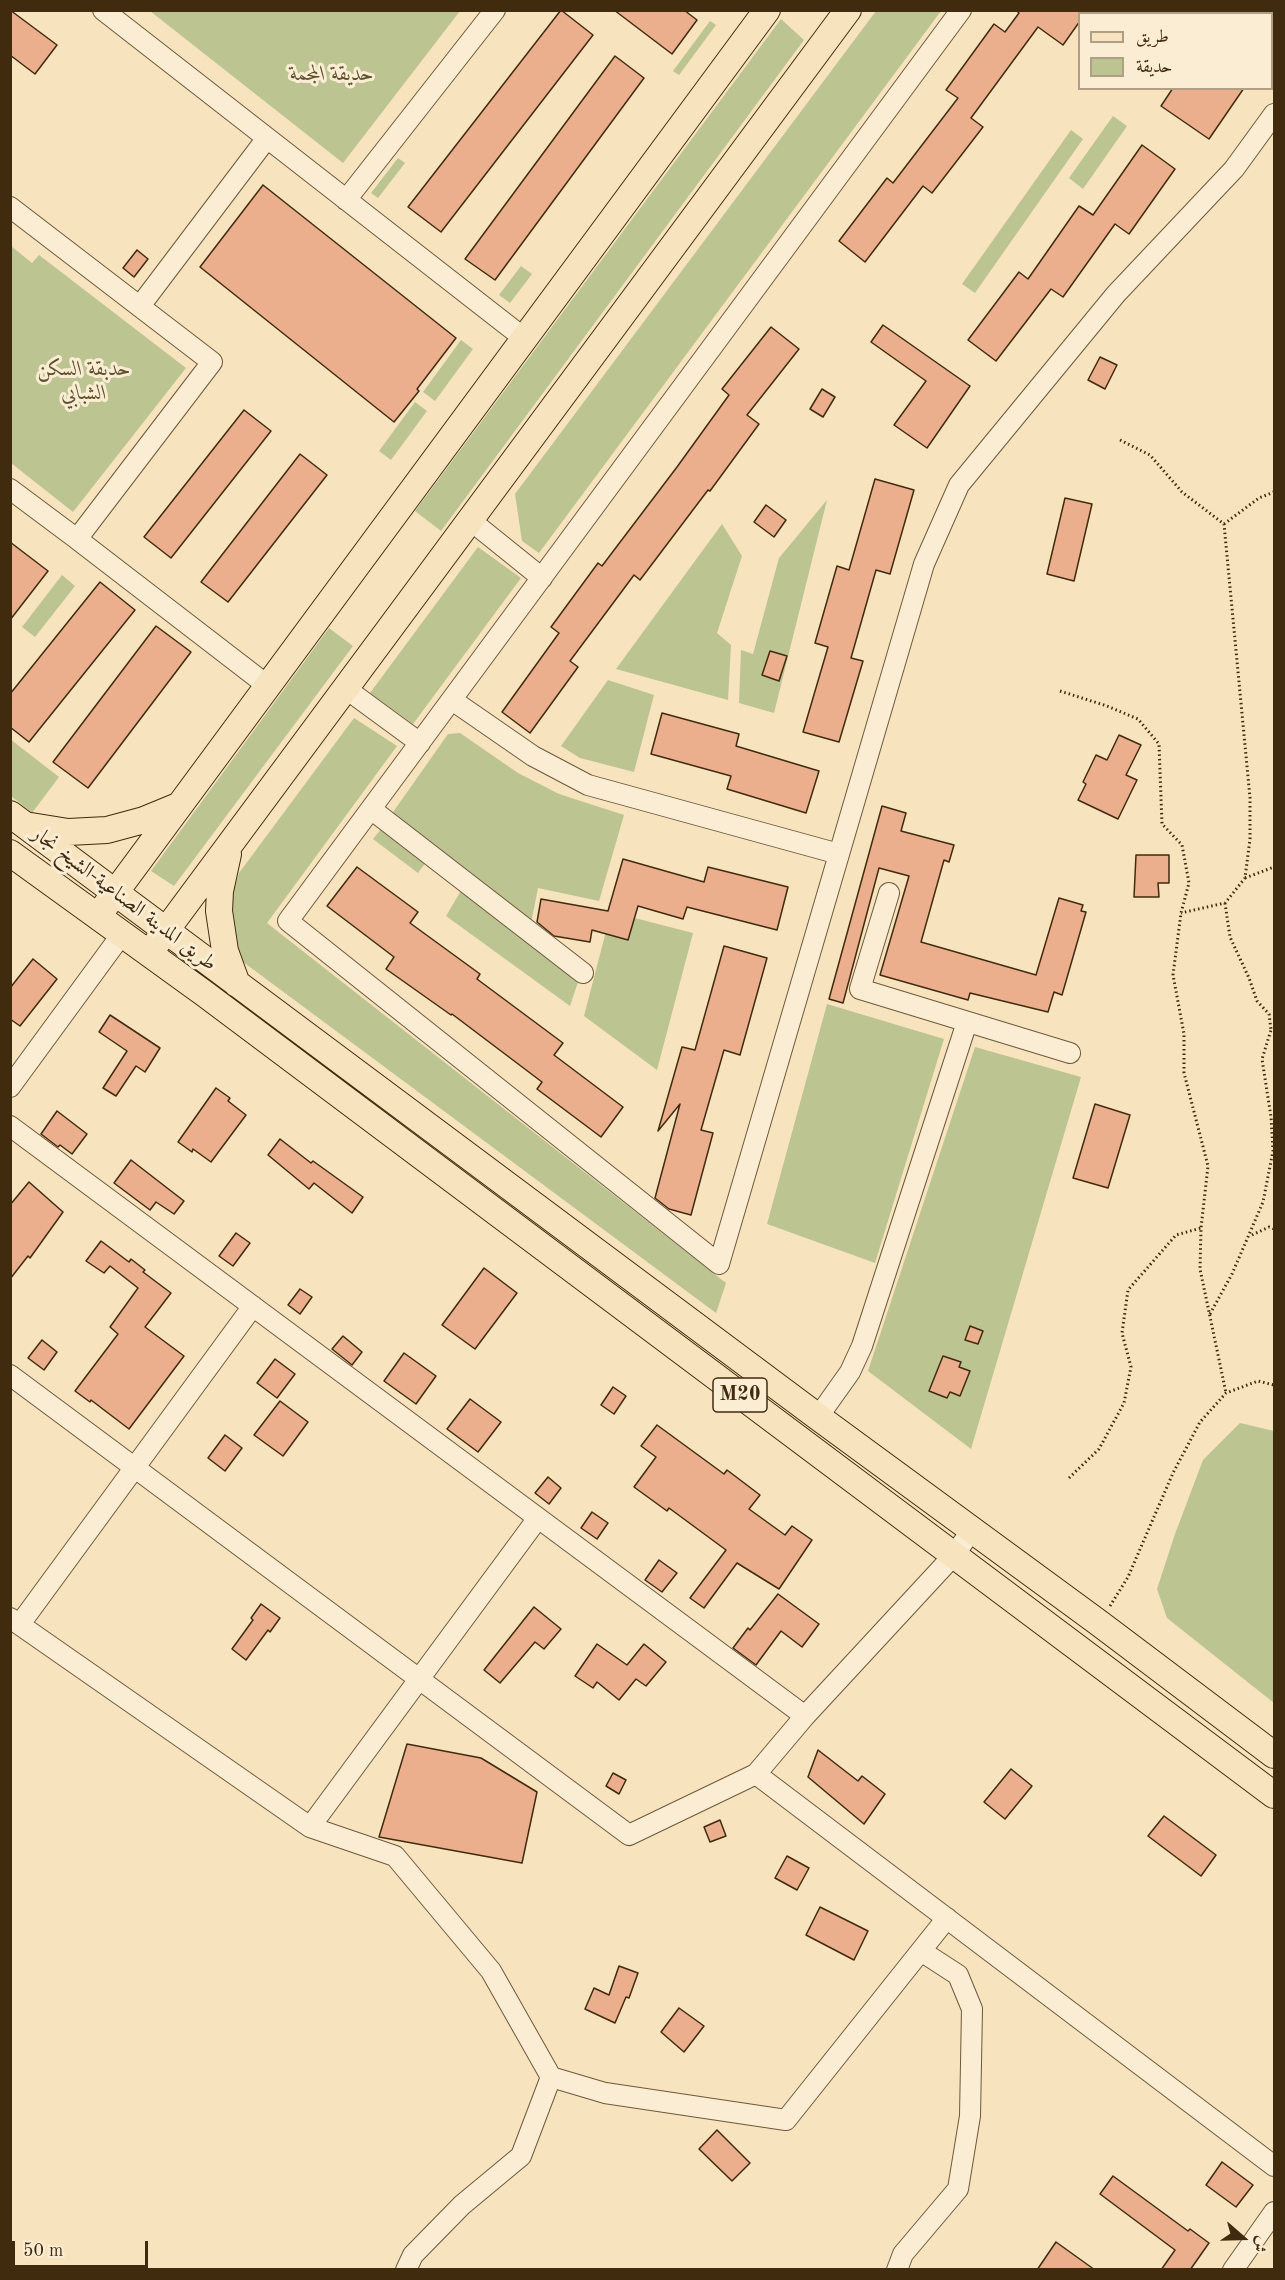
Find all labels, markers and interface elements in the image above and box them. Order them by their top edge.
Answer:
legend [1078,12,1273,90]
text: طريق [1136,28,1169,46]
text: حديقة [1136,58,1172,76]
park label: حديقة المجمة [290,61,374,87]
park label: حدبقة السكن الشبابي [37,356,131,406]
street label: طريق المدينة الصناعية-الشيخ نجار [26,821,222,977]
road number: M20 [713,1378,767,1412]
north arrow [1213,2208,1273,2268]
scale bar [15,2229,152,2267]
text: ش [1250,2234,1270,2254]
text: 50 m [23,2242,63,2260]

